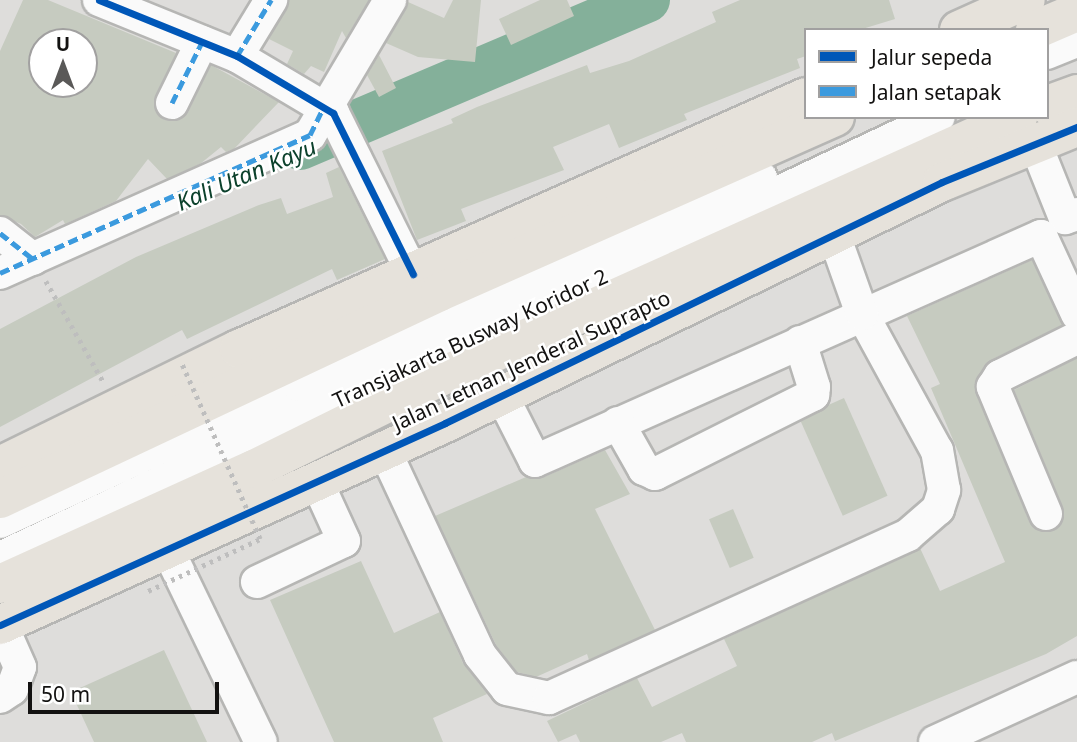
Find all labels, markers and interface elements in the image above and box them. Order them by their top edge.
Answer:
north arrow [28,28,98,98]
legend [804,28,1049,119]
text: U [56,31,70,57]
text: Jalur sepeda [871,43,992,71]
text: Jalan setapak [871,78,1001,106]
water label: Kali Utan Kayu [172,132,320,216]
street label: Transjakarta Busway Koridor 2 [329,263,611,413]
street label: Jalan Letnan Jenderal Suprapto [388,284,674,436]
scale bar [32,668,222,712]
text: 50 m [41,680,90,708]

